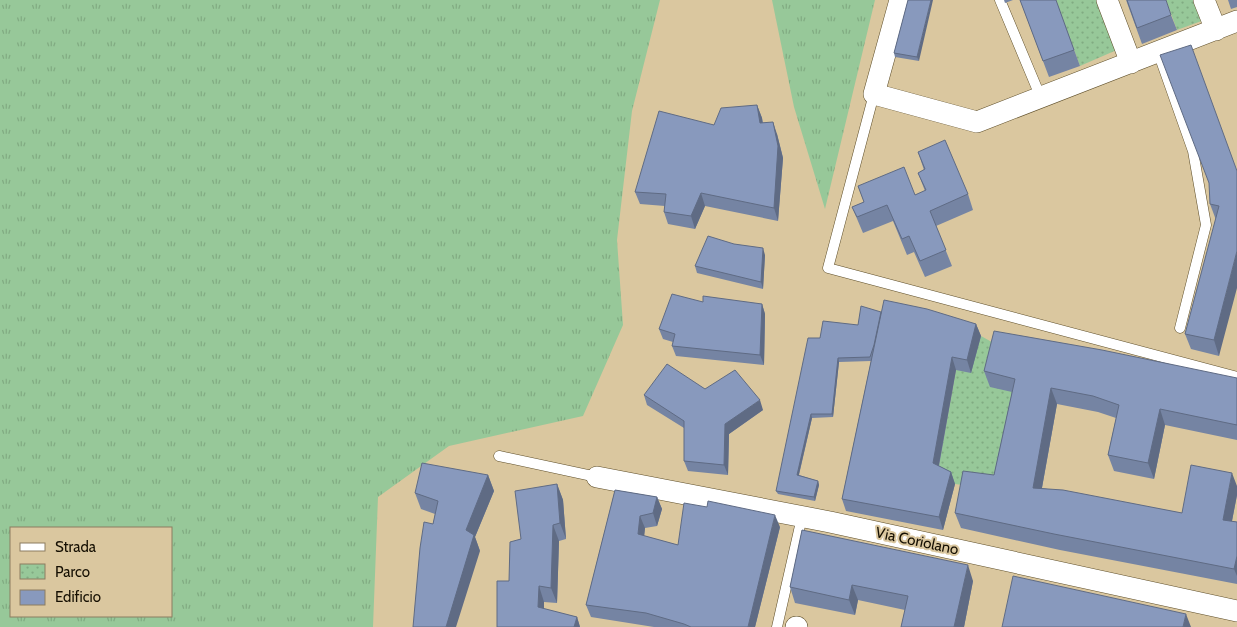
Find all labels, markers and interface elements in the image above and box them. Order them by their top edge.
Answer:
street label: Via Coriolano [874,523,960,559]
legend [10,527,172,617]
text: Strada [55,538,97,556]
text: Parco [55,563,90,581]
text: Edificio [55,588,101,606]

